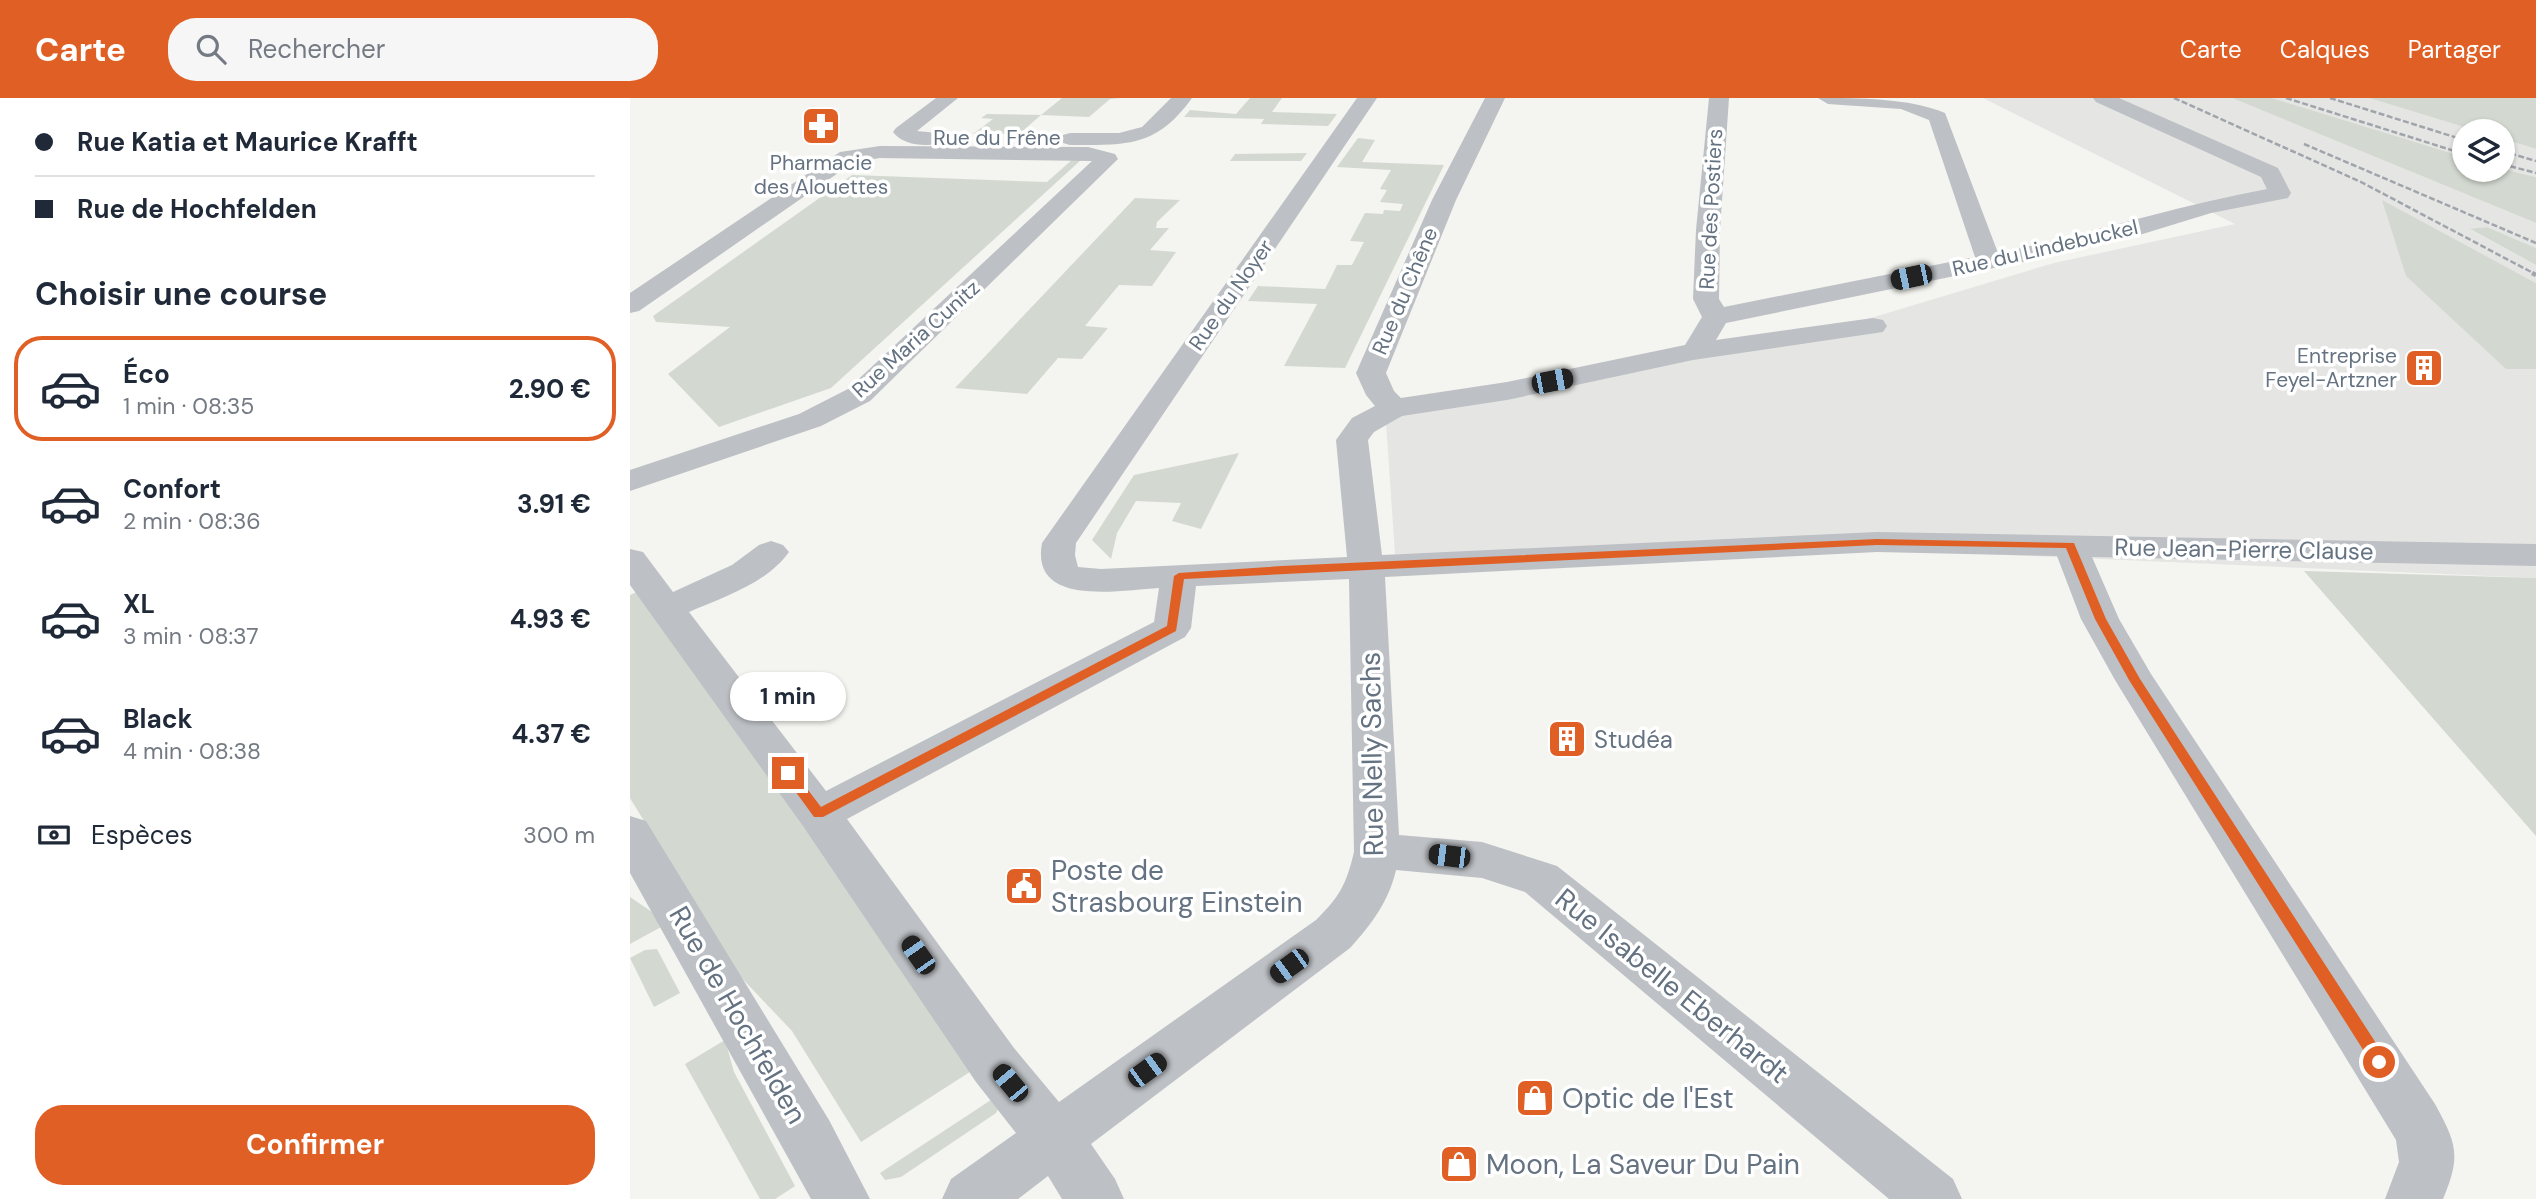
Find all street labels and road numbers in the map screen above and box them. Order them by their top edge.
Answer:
street label: Rue du Frêne [933,124,1061,152]
street label: Rue des Postiers [1693,128,1729,290]
street label: Rue du Lindebuckel [1949,213,2141,283]
street label: Rue du Chêne [1366,223,1444,359]
street label: Rue du Noyer [1182,234,1280,356]
street label: Rue Maria Cunitz [846,274,986,404]
street label: Rue Jean-Pierre Clause [2114,531,2374,567]
street label: Rue Nelly Sachs [1352,651,1392,857]
street label: Rue Isabelle Eberhardt [1547,880,1797,1092]
street label: Rue de Hochfelden [661,899,815,1131]

